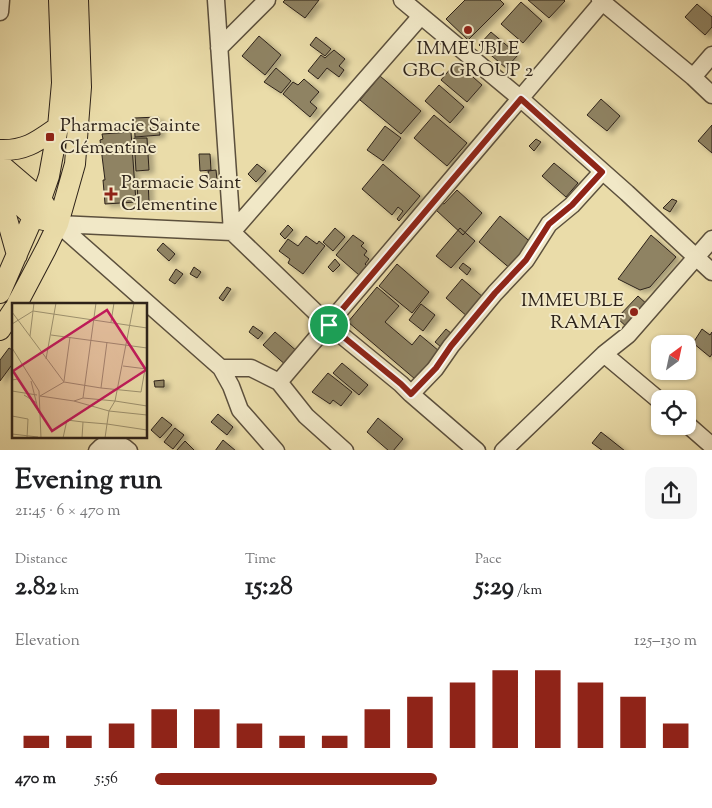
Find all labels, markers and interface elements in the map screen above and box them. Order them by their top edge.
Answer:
marker: IMMEUBLE GBC GROUP 2 [462,24,474,36]
place label: IMMEUBLE GBC GROUP 2 [403,36,534,85]
place label: Pharmacie Sainte Clémentine [60,113,200,162]
marker: Pharmacie Sainte Clémentine [44,131,56,143]
place label: Parmacie Saint Clementine [121,170,242,219]
marker: Parmacie Saint Clementine [105,188,117,200]
place label: IMMEUBLE RAMAT [521,288,625,337]
inset map [12,303,148,438]
pin [308,304,350,346]
marker: IMMEUBLE RAMAT [628,306,640,318]
icon: arrive [315,311,343,339]
north arrow [651,335,696,380]
map controls [651,335,696,435]
button: locate [651,390,696,435]
text: Evening run [15,461,162,501]
button: share [645,467,697,519]
text: 21:45 · 6 × 470 m [15,500,121,523]
text: Distance [15,550,68,570]
text: Time [245,550,276,570]
text: Pace [475,550,502,570]
text: 2.82 [15,570,57,606]
text: 15:28 [245,570,293,606]
text: 5:29 [475,570,514,606]
text: km [57,581,79,601]
text: /km [514,581,542,601]
text: Elevation [15,630,80,653]
text: 125–130 m [634,630,697,653]
text: 470 m [15,768,56,791]
text: 5:56 [95,768,118,791]

